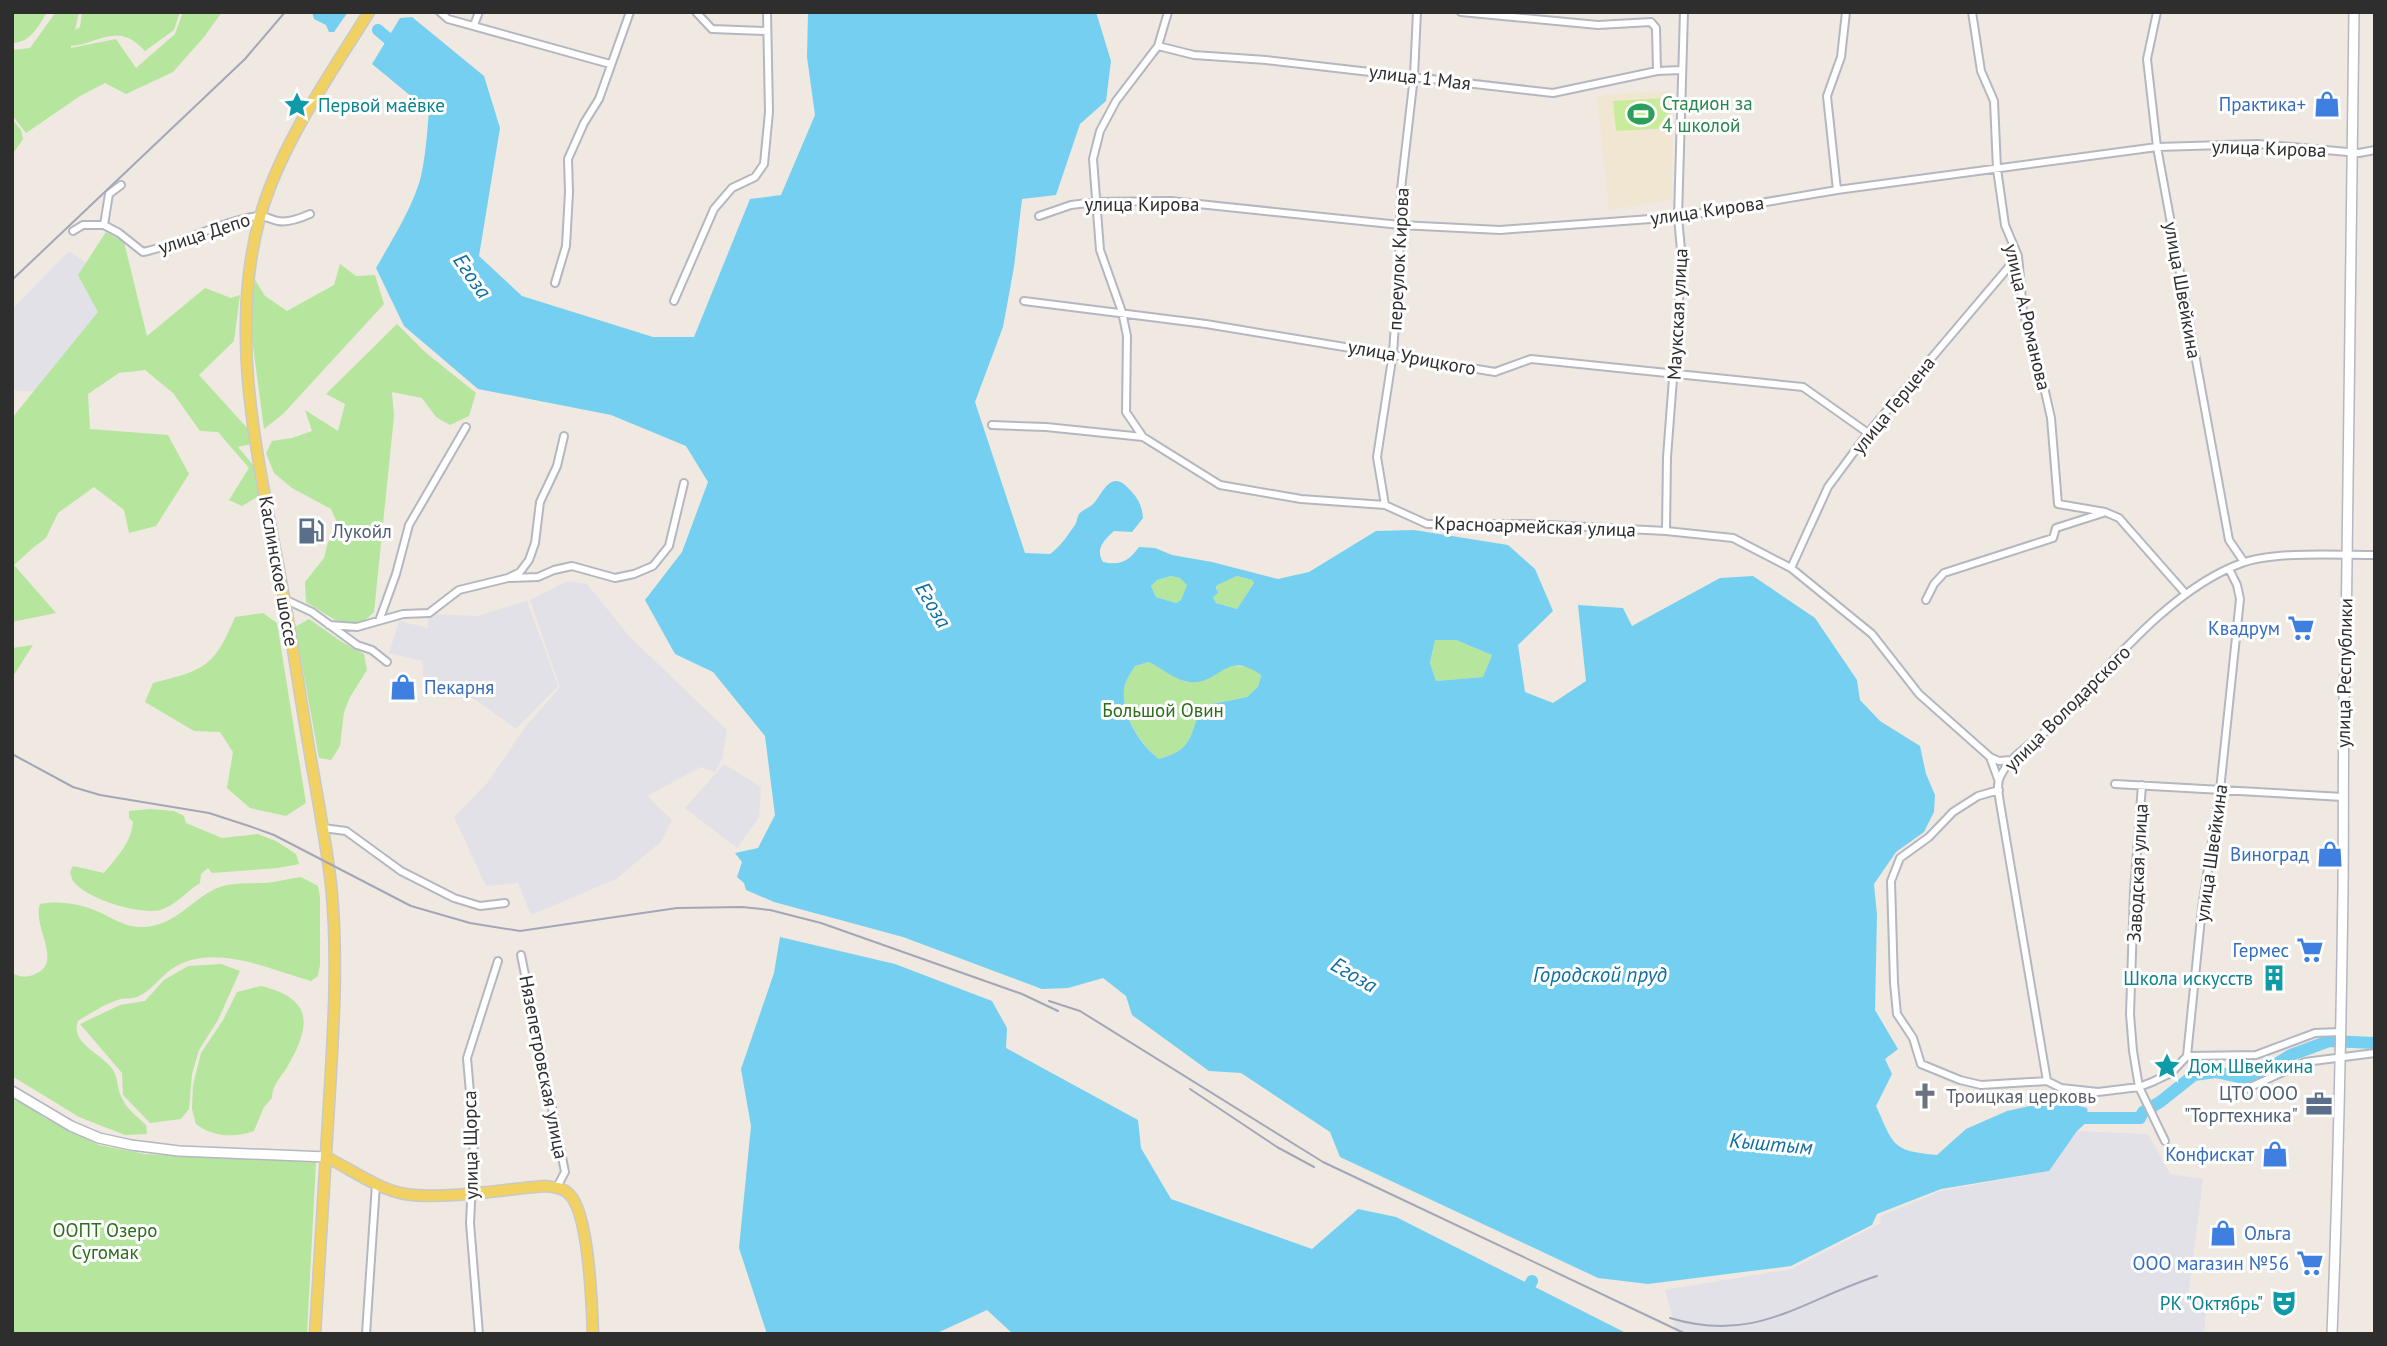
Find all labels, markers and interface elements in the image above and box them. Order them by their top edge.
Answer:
street label: улица 1 Мая [1368,59,1472,95]
shop icon: Практика+ [2312,89,2342,119]
place icon: Первой маёвке [282,90,312,120]
place label: Стадион за 4 школой [1662,91,1753,137]
place label: Практика+ [2219,92,2306,116]
place label: Первой маёвке [318,93,445,117]
sports icon: Стадион за 4 школой [1626,99,1656,129]
street label: улица Кирова [2211,134,2327,162]
street label: переулок Кирова [1382,187,1414,331]
street label: улица Кирова [1649,190,1765,230]
street label: улица Кирова [1085,192,1199,216]
street label: улица Депо [155,207,253,259]
street label: улица Швейкина [2159,220,2207,360]
street label: улица А.Романова [1999,241,2057,393]
water label: Егоза [447,248,498,304]
street label: Маукская улица [1662,248,1692,380]
street label: улица Урицкого [1346,334,1478,380]
street label: улица Герцена [1846,351,1940,459]
street label: Каслинское шоссе [254,494,304,648]
street label: Красноармейская улица [1434,510,1636,542]
fuel station icon: Лукойл [296,516,326,546]
place label: Лукойл [331,519,392,543]
water label: Егоза [909,577,958,633]
street label: улица Республики [2331,598,2357,748]
supermarket icon: Квадрум [2286,613,2316,643]
place label: Квадрум [2208,616,2280,640]
street label: улица Володарского [1999,640,2135,776]
shop icon: Пекарня [388,672,418,702]
place label: Пекарня [424,675,494,699]
park label: Большой Овин [1102,698,1224,722]
street label: улица Швейкина [2189,783,2233,923]
street label: Заводская улица [2121,803,2153,943]
shop icon: Виноград [2315,839,2345,869]
place label: Виноград [2230,842,2309,866]
supermarket icon: Гермес [2295,935,2325,965]
place label: Гермес [2232,938,2289,962]
water label: Егоза [1326,951,1383,999]
water label: Городской пруд [1533,961,1667,988]
building icon: Школа искусств [2259,963,2289,993]
place label: Школа искусств [2123,966,2253,990]
street label: Нязепетровская улица [514,973,574,1161]
place icon: Дом Швейкина [2152,1051,2182,1081]
place label: Дом Швейкина [2188,1054,2313,1078]
church icon: Троицкая церковь [1910,1081,1940,1111]
place label: ЦТО ООО "Торгтехника" [2184,1081,2298,1127]
place label: Троицкая церковь [1946,1084,2096,1108]
office icon: ЦТО ООО "Торгтехника" [2304,1089,2334,1119]
street label: улица Щорса [457,1090,483,1200]
water label: Кыштым [1728,1126,1814,1161]
shop icon: Конфискат [2260,1139,2290,1169]
place label: Конфискат [2165,1142,2254,1166]
park label: ООПТ Озеро Сугомак [53,1218,157,1264]
shop icon: Ольга [2208,1218,2238,1248]
place label: Ольга [2244,1221,2291,1245]
supermarket icon: ООО магазин №56 [2295,1248,2325,1278]
place label: ООО магазин №56 [2133,1251,2289,1275]
theatre icon: РК "Октябрь" [2269,1288,2299,1318]
place label: РК "Октябрь" [2160,1291,2263,1315]

